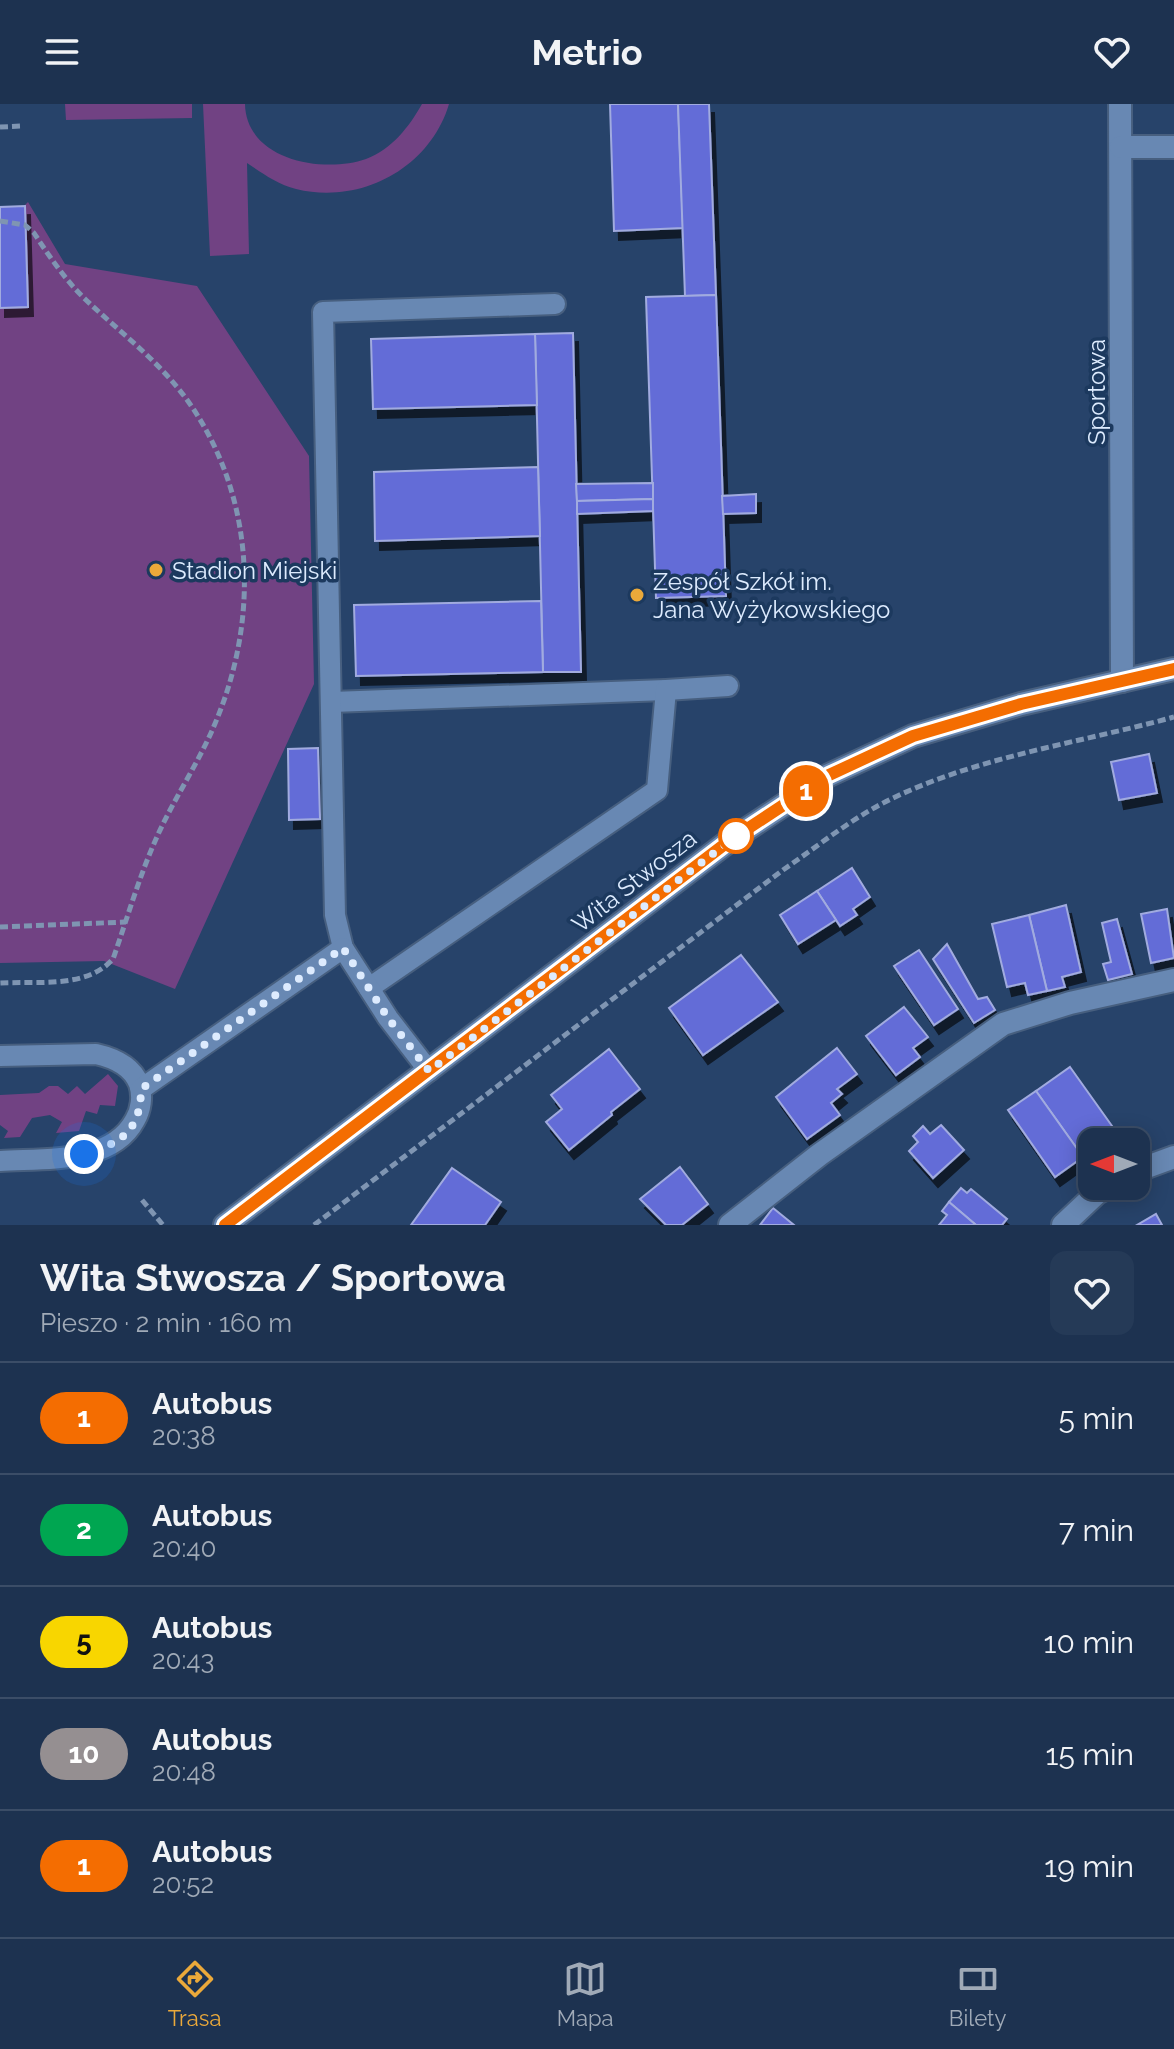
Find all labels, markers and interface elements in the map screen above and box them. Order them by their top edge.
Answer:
icon: menu [40,30,84,74]
icon: heart [1090,30,1134,74]
text: Metrio [532,31,642,73]
street label: Sportowa [1082,339,1111,445]
place label: Stadion Miejski [172,556,337,585]
marker: Stadion Miejski [147,561,165,579]
place label: Zespół Szkół im. Jana Wyżykowskiego [653,567,890,624]
marker: Zespół Szkół im. Jana Wyżykowskiego [628,586,646,604]
line badge: 1 [780,765,832,817]
text: 1 [799,774,813,807]
unlabelled marker [719,819,753,853]
street label: Wita Stwosza [566,823,702,939]
north arrow [1078,1128,1150,1200]
map controls [1078,1128,1150,1200]
your location [64,1134,104,1174]
button: heart [1050,1251,1134,1335]
text: Wita Stwosza / Sportowa [40,1255,506,1300]
text: Pieszo · 2 min · 160 m [40,1308,292,1338]
text: Autobus [152,1386,272,1421]
text: 1 [77,1401,91,1434]
text: 5 min [1058,1401,1134,1436]
text: 20:38 [152,1421,216,1451]
text: Autobus [152,1498,272,1533]
text: 2 [76,1513,92,1546]
text: 7 min [1059,1513,1134,1548]
text: 20:40 [152,1533,216,1563]
text: Autobus [152,1610,272,1645]
text: 5 [76,1625,92,1658]
text: 10 min [1044,1625,1134,1660]
text: 20:43 [152,1645,214,1675]
text: Autobus [152,1722,272,1757]
text: 10 [68,1737,100,1770]
text: 15 min [1046,1737,1134,1772]
text: 20:48 [152,1757,216,1787]
text: Autobus [152,1834,272,1869]
text: 1 [77,1849,91,1882]
text: 19 min [1044,1849,1134,1884]
text: 20:52 [152,1869,214,1899]
tab: Trasa [168,1957,221,2031]
tab: Mapa [557,1957,613,2031]
tab: Bilety [949,1957,1006,2031]

